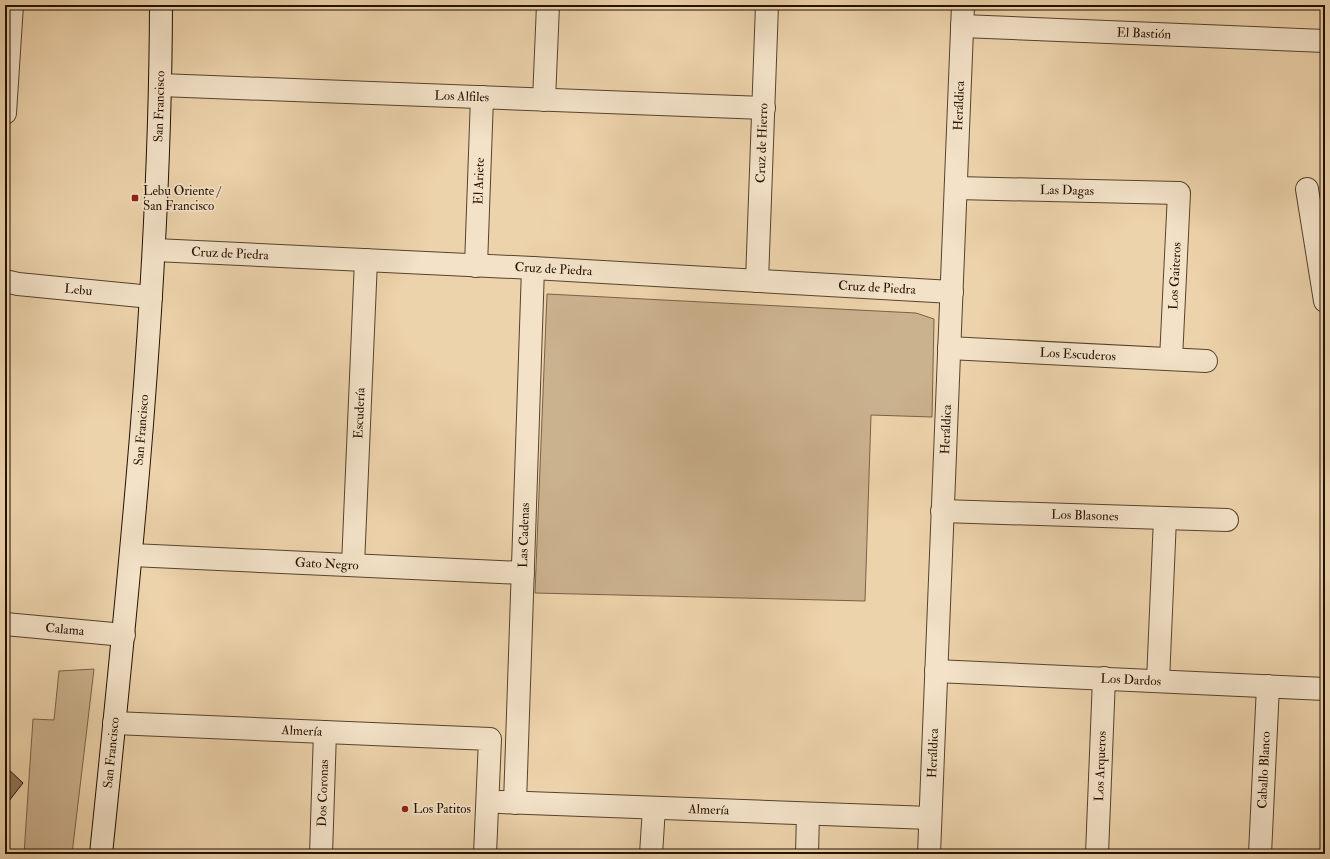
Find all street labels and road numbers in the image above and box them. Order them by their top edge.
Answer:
street label: El Bastión [1116,24,1172,43]
street label: San Francisco [150,71,168,142]
street label: Heráldica [950,80,968,131]
street label: Los Alfiles [434,87,490,106]
street label: Cruz de Hierro [753,103,771,183]
street label: El Ariete [470,157,488,205]
street label: Las Dagas [1040,182,1095,199]
street label: Los Gaiteros [1165,241,1185,310]
street label: Cruz de Piedra [191,244,270,263]
street label: Cruz de Piedra [514,259,593,279]
street label: Cruz de Piedra [838,277,917,298]
street label: Lebu [64,281,93,299]
street label: Los Escuderos [1039,345,1117,364]
street label: Escudería [350,387,369,439]
street label: San Francisco [131,394,152,466]
street label: Heráldica [937,403,955,455]
street label: Las Cadenas [515,502,533,568]
street label: Los Blasones [1051,506,1119,525]
street label: Gato Negro [295,555,359,573]
street label: Calama [45,620,86,639]
street label: Los Dardos [1100,671,1162,689]
street label: San Francisco [100,716,123,789]
street label: Almería [280,722,323,740]
street label: Heráldica [924,727,942,778]
street label: Los Arqueros [1091,730,1110,802]
street label: Caballo Blanco [1254,731,1274,809]
street label: Dos Coronas [314,759,332,827]
street label: Almería [687,801,730,819]

